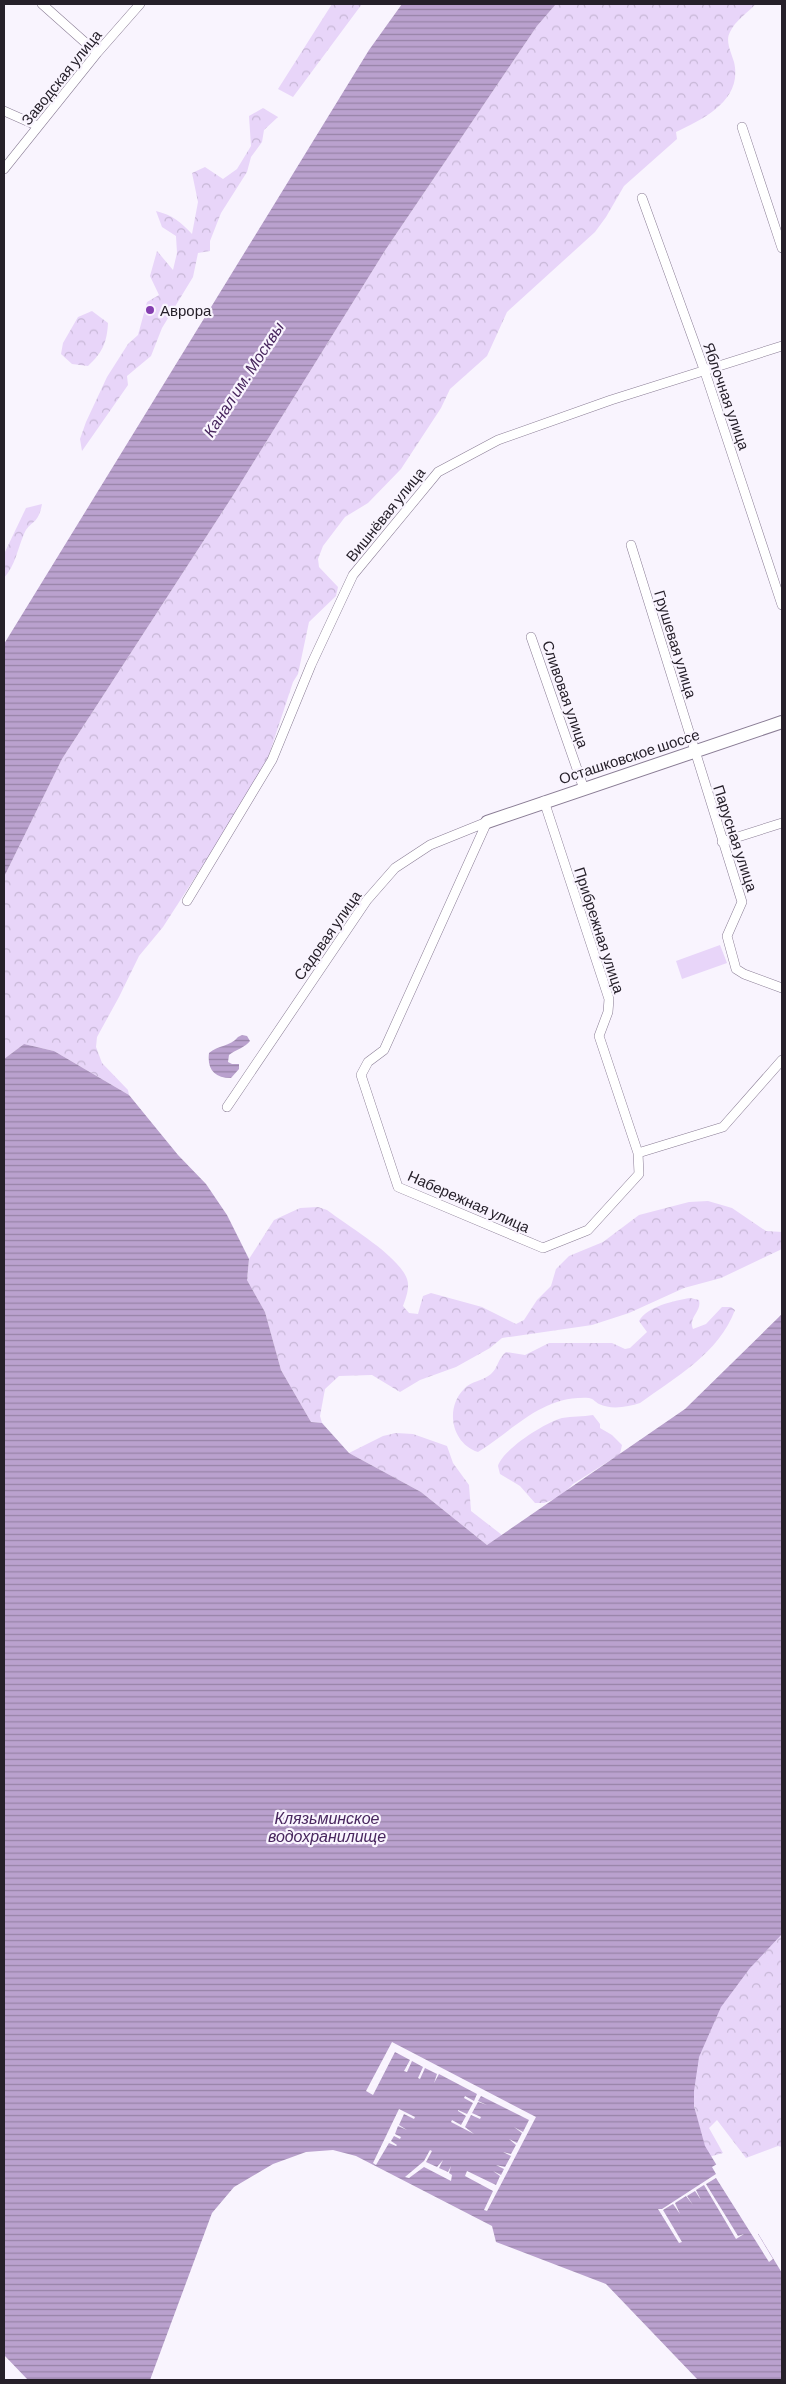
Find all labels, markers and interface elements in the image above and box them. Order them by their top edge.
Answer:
street label: Заводская улица [17,25,105,128]
place label: Аврора [160,301,212,319]
marker: Аврора [144,304,156,316]
water label: Канал им. Москвы [199,318,287,440]
street label: Яблочная улица [700,340,754,453]
street label: Вишнёвая улица [342,463,429,565]
street label: Грушевая улица [651,588,701,701]
street label: Сливовая улица [539,638,593,751]
street label: Осташковское шоссе [556,725,702,787]
street label: Парусная улица [710,782,762,894]
street label: Прибрежная улица [571,865,629,996]
street label: Садовая улица [290,886,365,983]
street label: Набережная улица [405,1166,533,1236]
water label: Клязьминское водохранилище [268,1808,386,1845]

